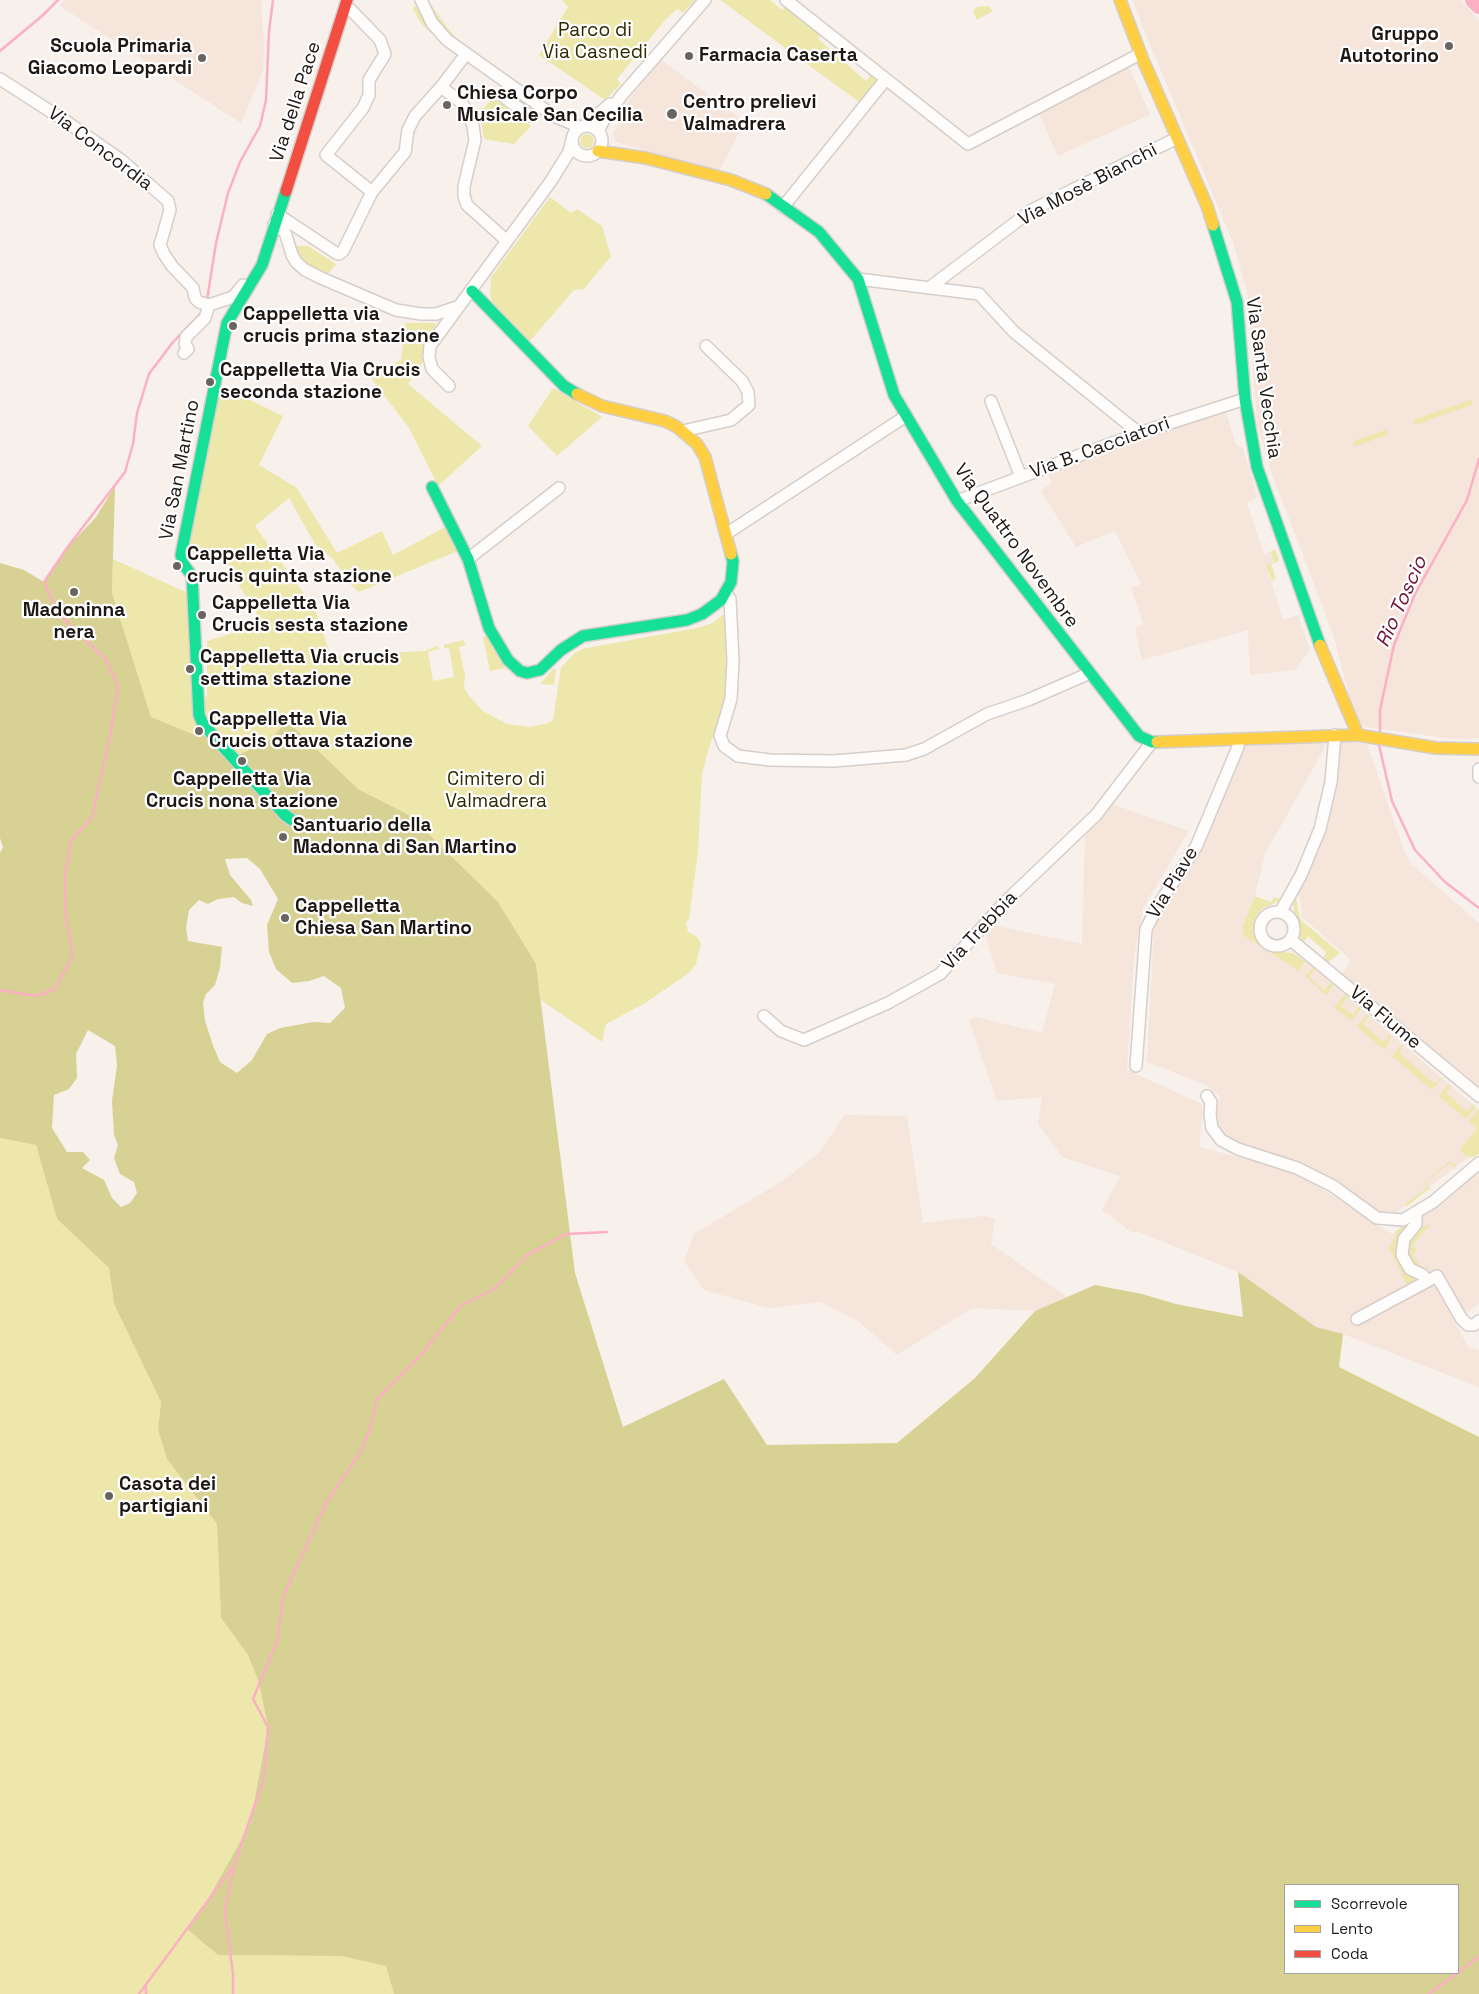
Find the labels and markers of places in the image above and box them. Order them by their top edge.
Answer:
place label: Gruppo Autotorino [1340,24,1439,68]
place label: Scuola Primaria Giacomo Leopardi [28,36,192,80]
marker: Gruppo Autotorino [1443,40,1455,52]
place label: Farmacia Caserta [699,45,858,67]
marker: Farmacia Caserta [683,50,695,62]
marker: Scuola Primaria Giacomo Leopardi [196,52,208,64]
place label: Chiesa Corpo Musicale San Cecilia [457,83,643,127]
place label: Centro prelievi Valmadrera [683,92,816,136]
marker: Chiesa Corpo Musicale San Cecilia [441,99,453,111]
marker: Centro prelievi Valmadrera [665,107,679,121]
place label: Cappelletta via crucis prima stazione [243,304,440,348]
marker: Cappelletta via crucis prima stazione [227,320,239,332]
place label: Cappelletta Via Crucis seconda stazione [220,360,420,404]
marker: Cappelletta Via Crucis seconda stazione [204,376,216,388]
place label: Cappelletta Via crucis quinta stazione [187,544,392,588]
marker: Cappelletta Via crucis quinta stazione [171,560,183,572]
marker: Madoninna nera [68,586,80,598]
place label: Cappelletta Via Crucis sesta stazione [212,593,408,637]
place label: Madoninna nera [23,600,125,644]
marker: Cappelletta Via Crucis sesta stazione [196,609,208,621]
place label: Cappelletta Via crucis settima stazione [200,647,399,691]
marker: Cappelletta Via crucis settima stazione [184,663,196,675]
place label: Cappelletta Via Crucis ottava stazione [209,709,413,753]
marker: Cappelletta Via Crucis ottava stazione [193,725,205,737]
marker: Cappelletta Via Crucis nona stazione [236,755,248,767]
place label: Cappelletta Via Crucis nona stazione [146,769,338,813]
place label: Santuario della Madonna di San Martino [293,815,517,859]
marker: Santuario della Madonna di San Martino [277,831,289,843]
place label: Cappelletta Chiesa San Martino [295,896,472,940]
marker: Cappelletta Chiesa San Martino [279,912,291,924]
place label: Casota dei partigiani [119,1474,216,1518]
marker: Casota dei partigiani [103,1490,115,1502]

